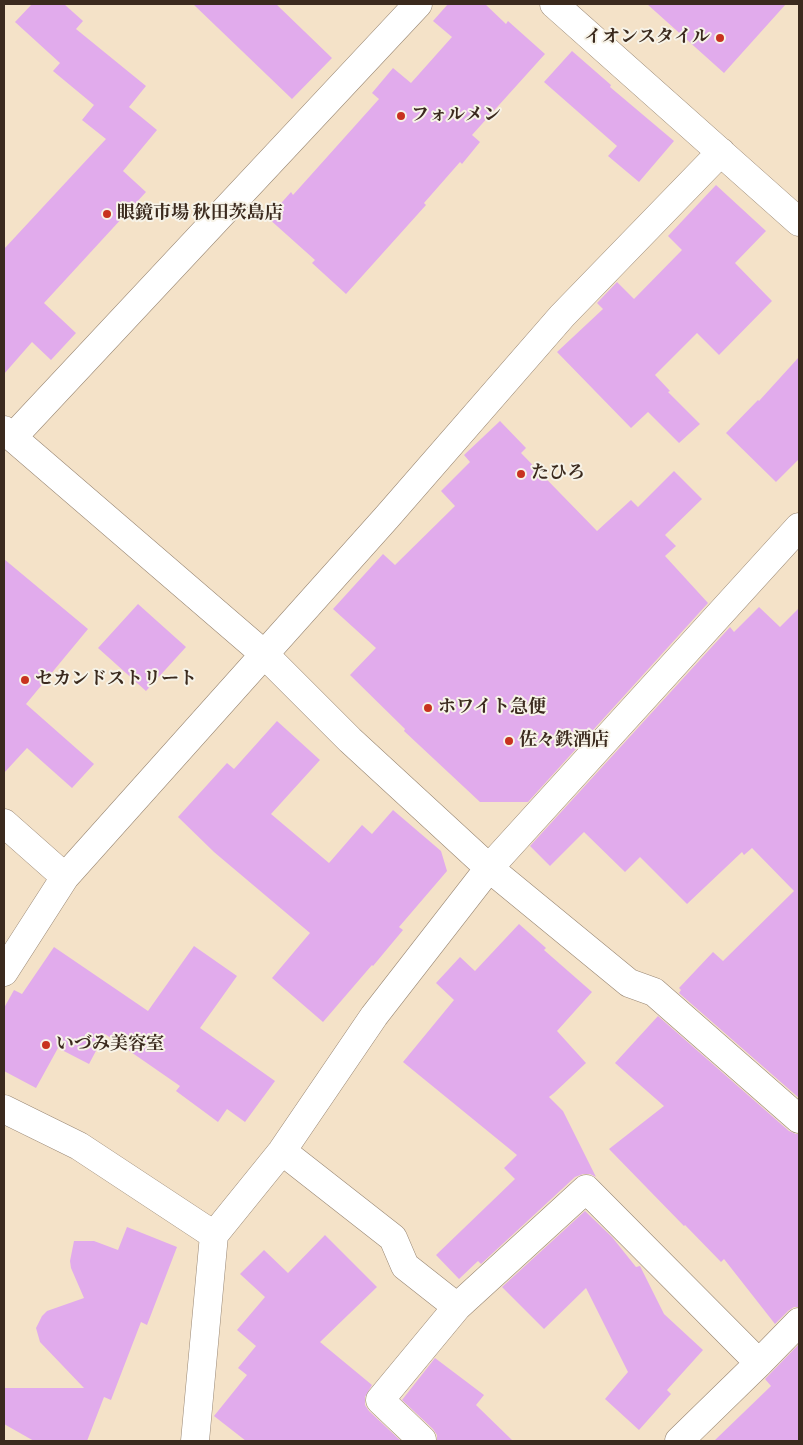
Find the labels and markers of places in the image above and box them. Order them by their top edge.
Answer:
place label: イオンスタイル [584,27,710,49]
marker: イオンスタイル [714,32,726,44]
place label: フォルメン [411,105,501,127]
marker: フォルメン [395,110,407,122]
place label: 眼鏡市場 秋田茨島店 [117,203,283,225]
marker: 眼鏡市場 秋田茨島店 [101,208,113,220]
place label: たひろ [531,463,585,485]
marker: たひろ [515,468,527,480]
place label: セカンドストリート [35,669,197,691]
marker: セカンドストリート [19,674,31,686]
place label: ホワイト急便 [438,697,546,719]
marker: ホワイト急便 [422,702,434,714]
place label: 佐々鉄酒店 [519,730,609,752]
marker: 佐々鉄酒店 [503,735,515,747]
place label: いづみ美容室 [56,1034,164,1056]
marker: いづみ美容室 [40,1039,52,1051]

